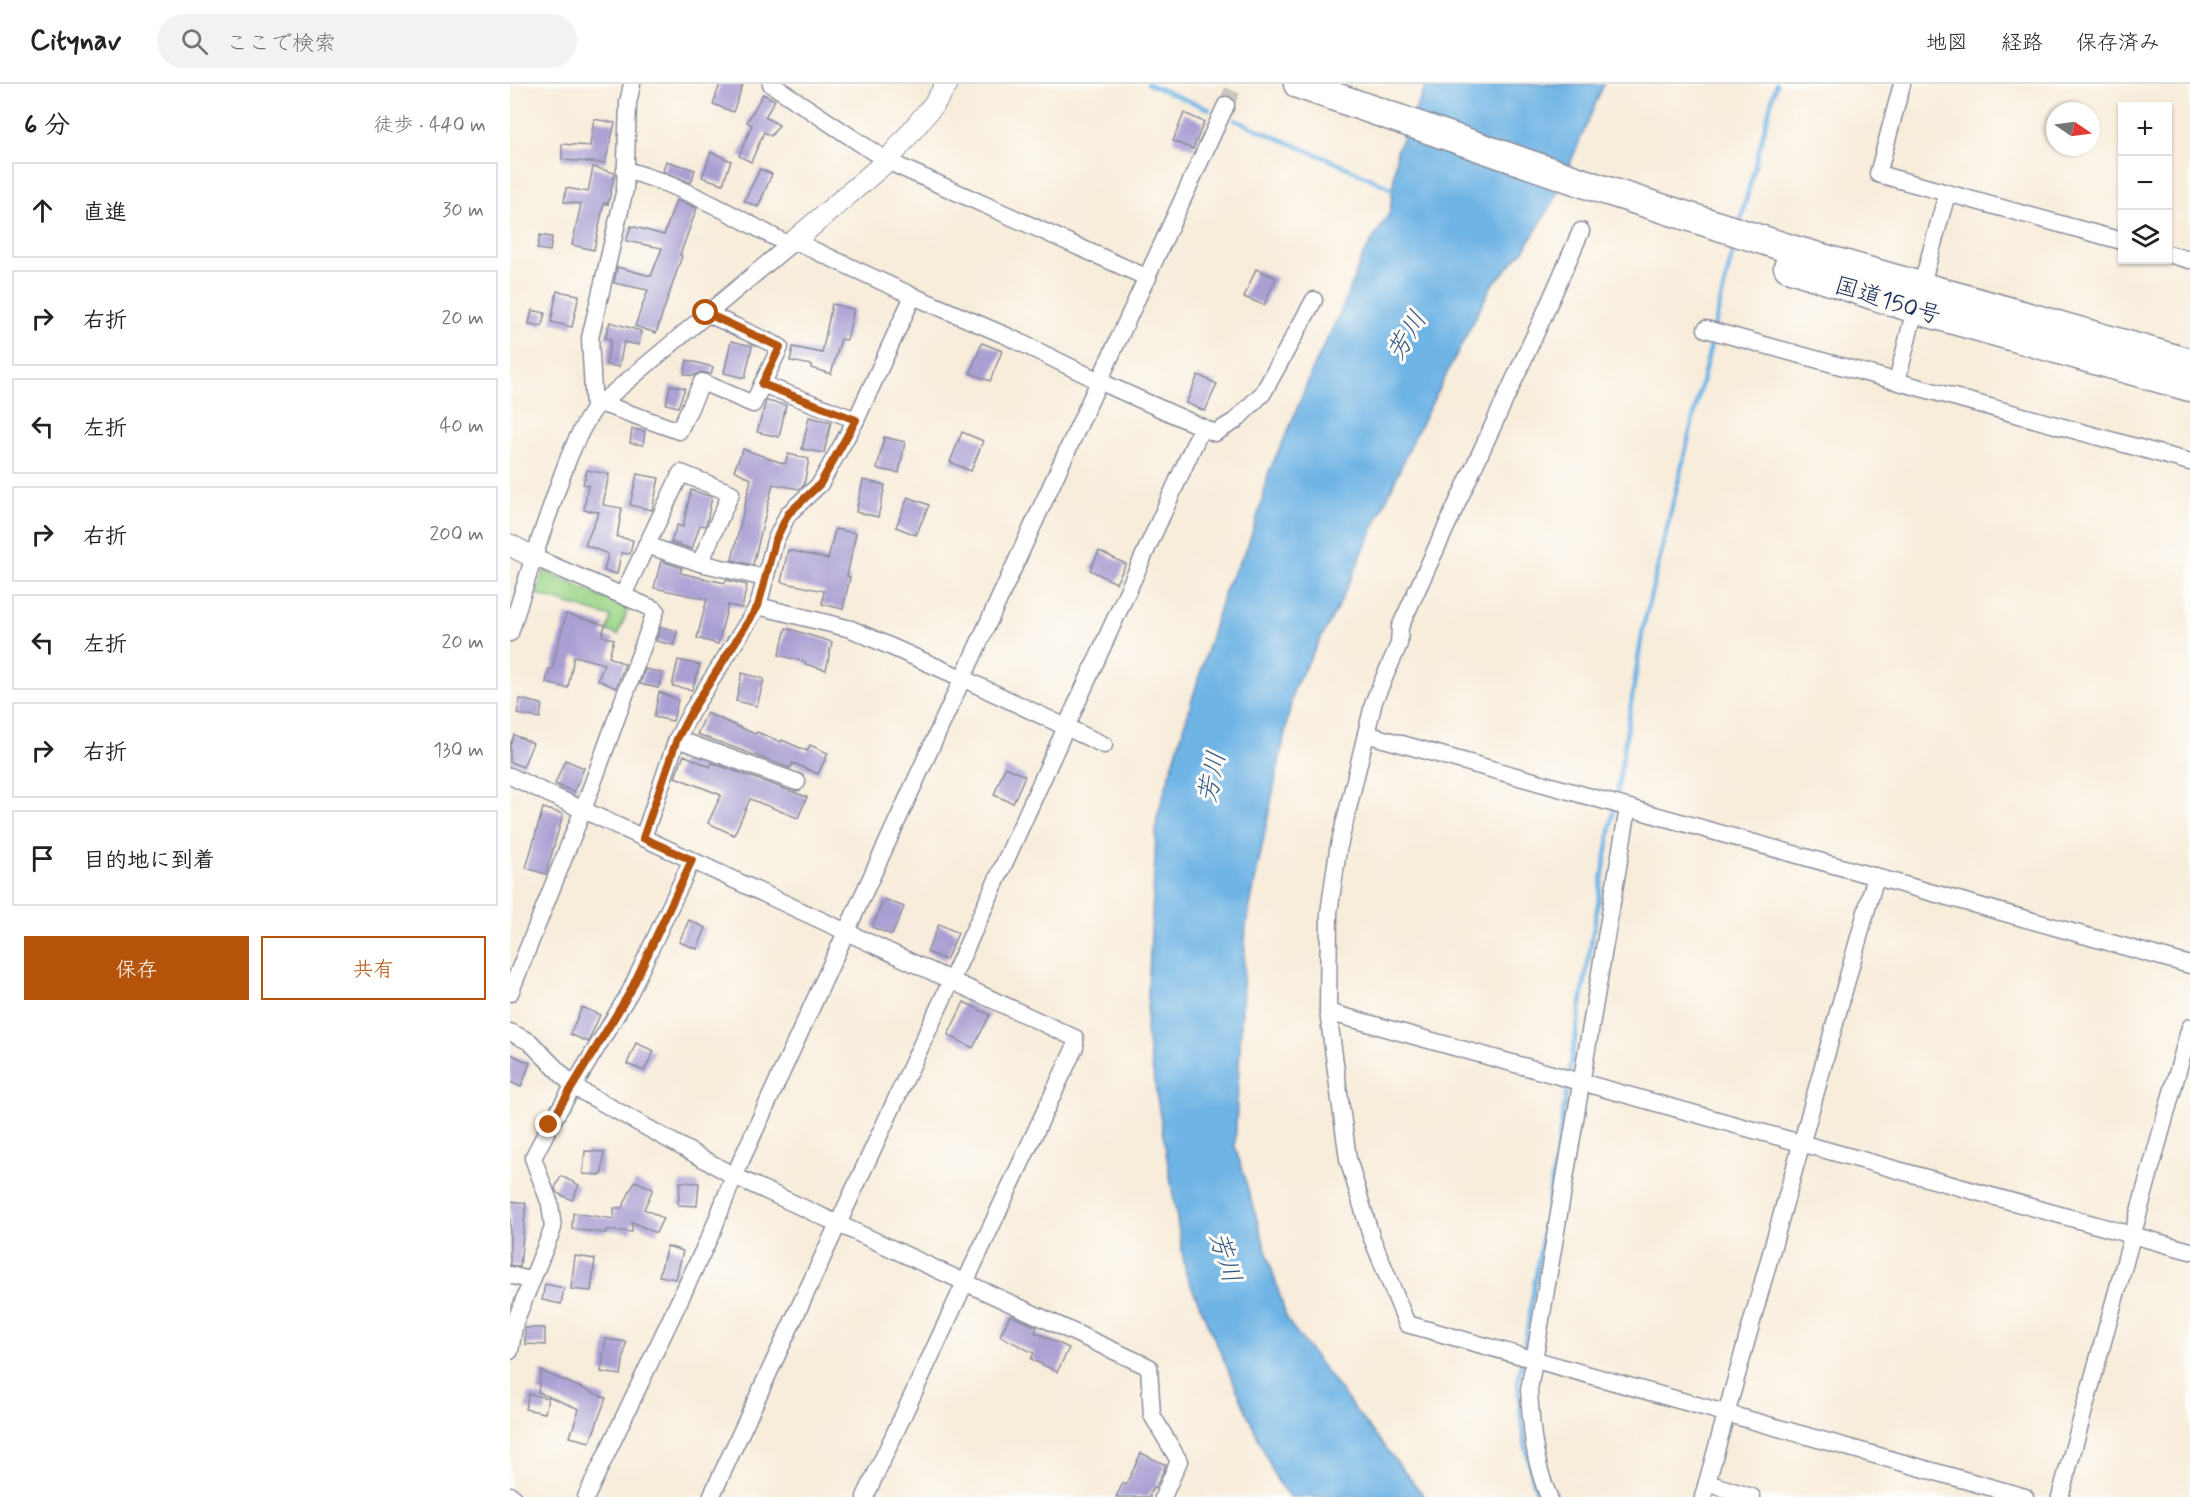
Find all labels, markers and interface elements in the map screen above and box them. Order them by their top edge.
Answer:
search box [157,14,577,68]
text: Citynav [30,23,121,60]
icon: search [178,25,211,58]
text: 地図 [1926,29,1968,57]
text: 経路 [2001,29,2043,57]
text: 保存済み [2076,29,2160,57]
text: ここで検索 [226,30,336,58]
north arrow [2046,102,2100,156]
map controls [2118,102,2172,264]
button: + [2118,102,2172,156]
text: 6 分 [24,109,70,143]
text: 徒歩 · 440 m [374,112,486,139]
button: − [2118,156,2172,210]
icon: ahead [26,194,59,227]
text: 30 m [442,197,484,224]
text: 直進 [83,199,127,227]
button: layers [2118,210,2172,264]
street label: 国道150号 [1830,271,1945,332]
route start [692,299,718,325]
icon: right [26,302,59,335]
text: 20 m [441,305,484,332]
water label: 芳川 [1380,305,1436,367]
text: 右折 [83,307,127,335]
icon: left [26,410,59,443]
text: 40 m [440,413,484,440]
text: 左折 [83,415,127,443]
icon: right [26,518,59,551]
text: 200 m [429,521,484,548]
text: 右折 [83,523,127,551]
icon: left [26,626,59,659]
text: 20 m [441,629,484,656]
text: 左折 [83,631,127,659]
icon: right [26,734,59,767]
text: 130 m [433,737,484,764]
text: 右折 [83,739,127,767]
water label: 芳川 [1191,748,1235,806]
icon: arrive [26,842,59,875]
text: 目的地に到着 [83,847,215,875]
button: 保存 [24,936,249,1000]
button: 共有 [261,936,486,1000]
route end [535,1111,561,1137]
water label: 芳川 [1200,1228,1248,1287]

